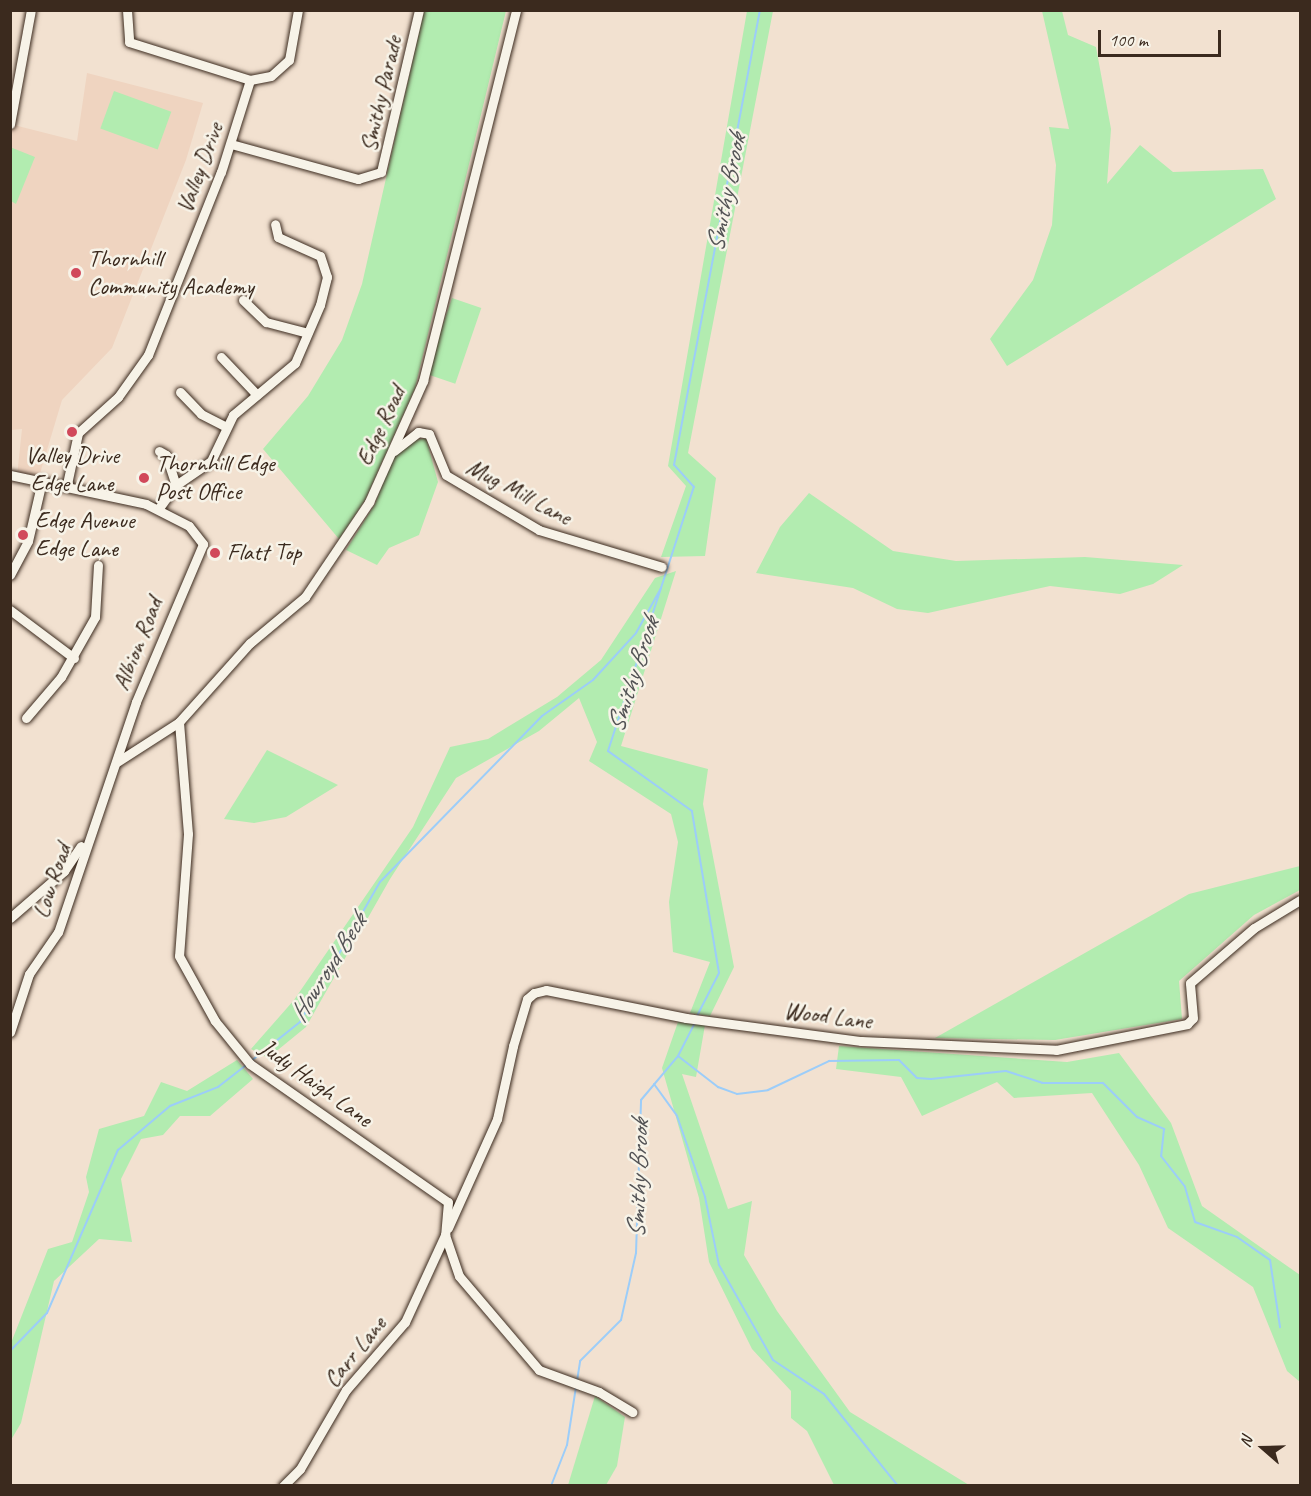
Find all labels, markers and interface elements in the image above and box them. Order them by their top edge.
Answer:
scale bar [1101,18,1224,56]
text: 100 m [1109,29,1148,51]
street label: Smithy Parade [354,33,408,155]
street label: Valley Drive [170,119,230,217]
water label: Smithy Brook [699,132,753,254]
place label: Thornhill Community Academy [88,245,252,301]
marker: Thornhill Community Academy [69,266,83,280]
street label: Edge Road [351,382,411,470]
marker: Valley Drive Edge Lane [65,425,79,439]
place label: Valley Drive Edge Lane [25,442,119,498]
place label: Thornhill Edge Post Office [156,450,275,506]
street label: Mug Mill Lane [461,452,577,532]
marker: Thornhill Edge Post Office [137,471,151,485]
place label: Edge Avenue Edge Lane [35,507,134,563]
marker: Edge Avenue Edge Lane [16,528,30,542]
place label: Flatt Top [227,539,301,567]
marker: Flatt Top [208,546,222,560]
street label: Albion Road [107,594,169,694]
water label: Smithy Brook [600,614,666,736]
street label: Low Road [26,840,78,922]
water label: Howroyd Beck [283,908,373,1028]
street label: Wood Lane [782,996,874,1036]
street label: Judy Haigh Lane [254,1032,378,1134]
water label: Smithy Brook [620,1119,656,1239]
street label: Carr Lane [317,1310,393,1394]
north arrow [1233,1418,1293,1478]
text: N [1235,1434,1257,1450]

